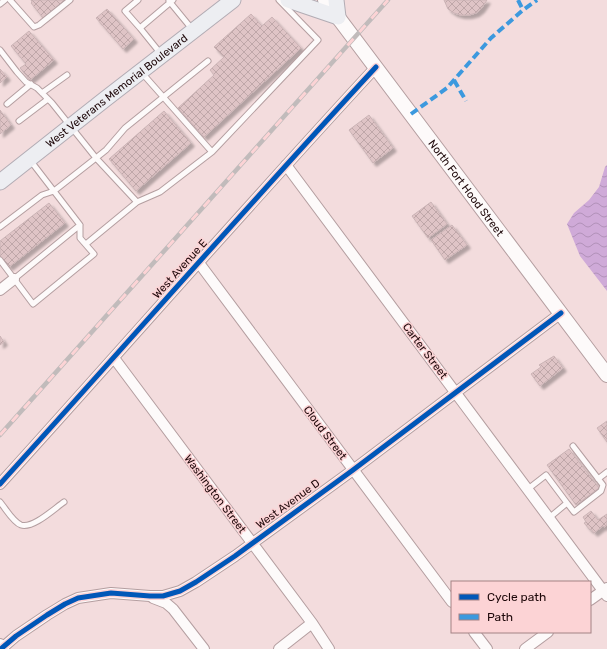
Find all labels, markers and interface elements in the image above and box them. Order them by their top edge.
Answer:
street label: West Veterans Memorial Boulevard [43,31,190,150]
street label: North Fort Hood Street [426,137,507,239]
street label: West Avenue E [150,237,210,301]
street label: Carter Street [400,321,451,382]
street label: Cloud Street [301,404,350,463]
street label: Washington Street [181,452,249,536]
street label: West Avenue D [253,476,323,532]
legend [451,581,591,633]
text: Cycle path [487,590,546,604]
text: Path [487,610,513,624]

